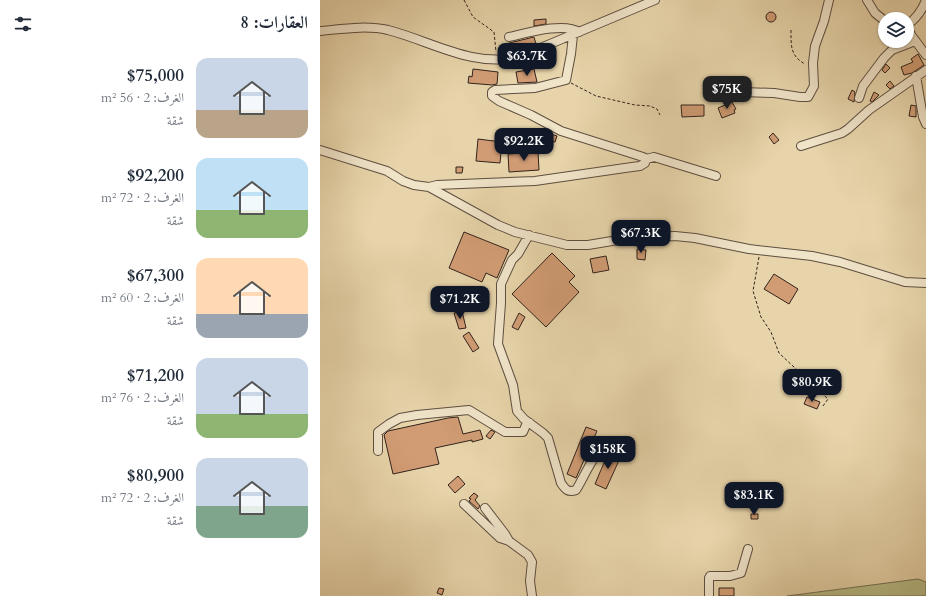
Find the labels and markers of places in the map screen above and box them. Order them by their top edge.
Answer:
pin: $63.7K [494,43,560,77]
pin: $75K [703,76,751,110]
pin: $92.2K [491,128,557,162]
pin: $67.3K [608,220,674,254]
pin: $71.2K [427,286,493,320]
pin: $80.9K [779,369,845,403]
pin: $158K [580,436,636,470]
pin: $83.1K [721,482,787,516]

